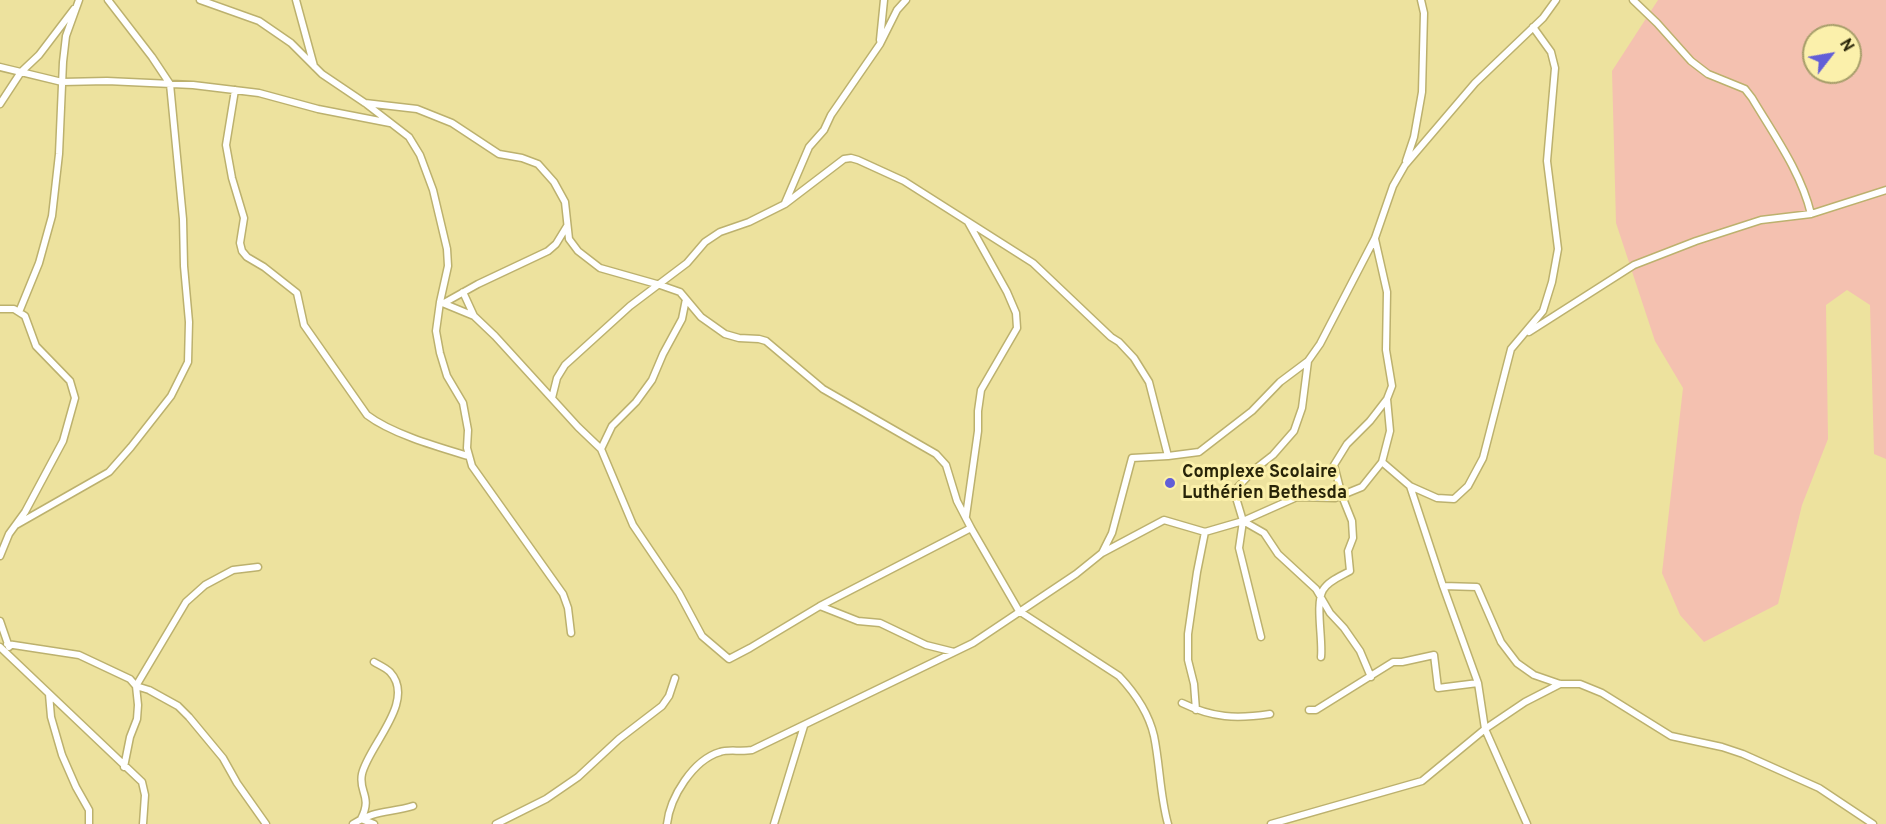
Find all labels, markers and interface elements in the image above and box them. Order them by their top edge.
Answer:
north arrow [1802,24,1862,84]
text: N [1834,36,1857,56]
place label: Complexe Scolaire Luthérien Bethesda [1182,462,1347,504]
marker: Complexe Scolaire Luthérien Bethesda [1163,476,1177,490]

